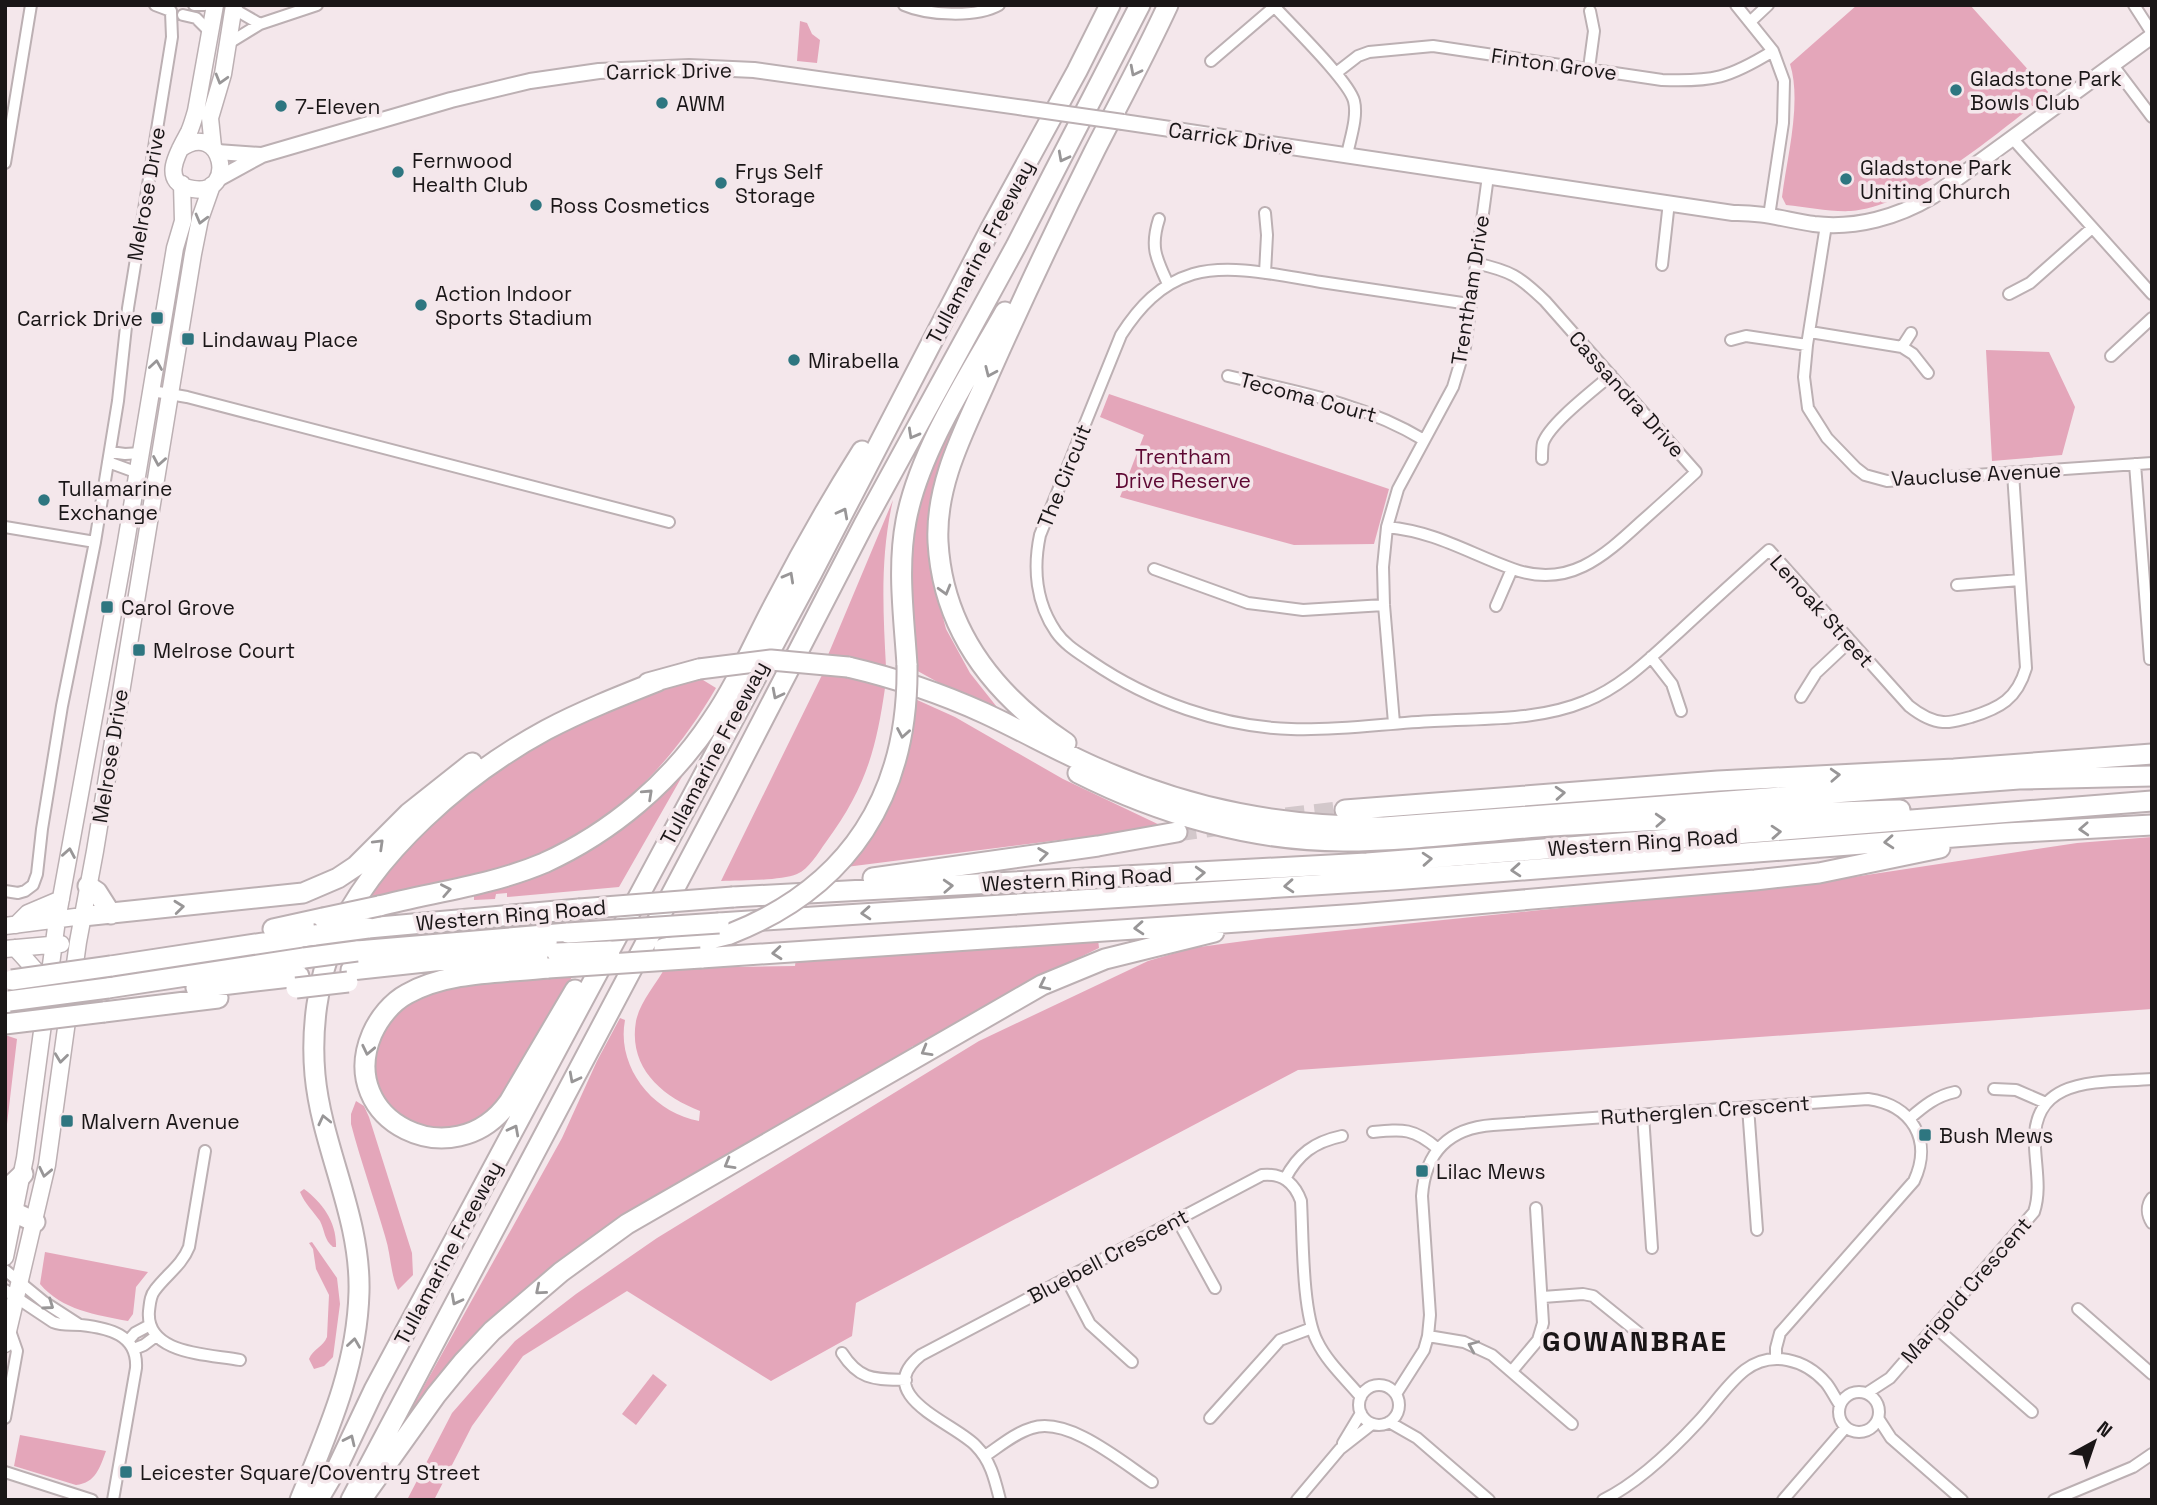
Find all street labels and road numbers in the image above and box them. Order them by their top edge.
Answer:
street label: Finton Grove [1489,42,1619,86]
street label: Carrick Drive [606,56,732,86]
street label: Carrick Drive [1167,116,1295,160]
street label: Melrose Drive [121,125,171,263]
street label: Tullamarine Freeway [920,155,1040,349]
street label: Trentham Drive [1445,213,1495,367]
street label: Cassandra Drive [1563,325,1691,463]
street label: Tecoma Court [1237,366,1379,428]
street label: The Circuit [1031,420,1097,532]
street label: Vaucluse Avenue [1890,456,2062,492]
street label: Lenoak Street [1764,549,1880,673]
street label: Tullamarine Freeway [654,656,774,850]
street label: Melrose Drive [86,687,134,825]
street label: Western Ring Road [1547,822,1739,862]
street label: Western Ring Road [981,861,1173,897]
street label: Western Ring Road [415,893,607,937]
street label: Rutherglen Crescent [1599,1089,1811,1131]
street label: Tullamarine Freeway [388,1156,508,1350]
street label: Bluebell Crescent [1023,1202,1193,1310]
street label: Marigold Crescent [1895,1211,2037,1369]

